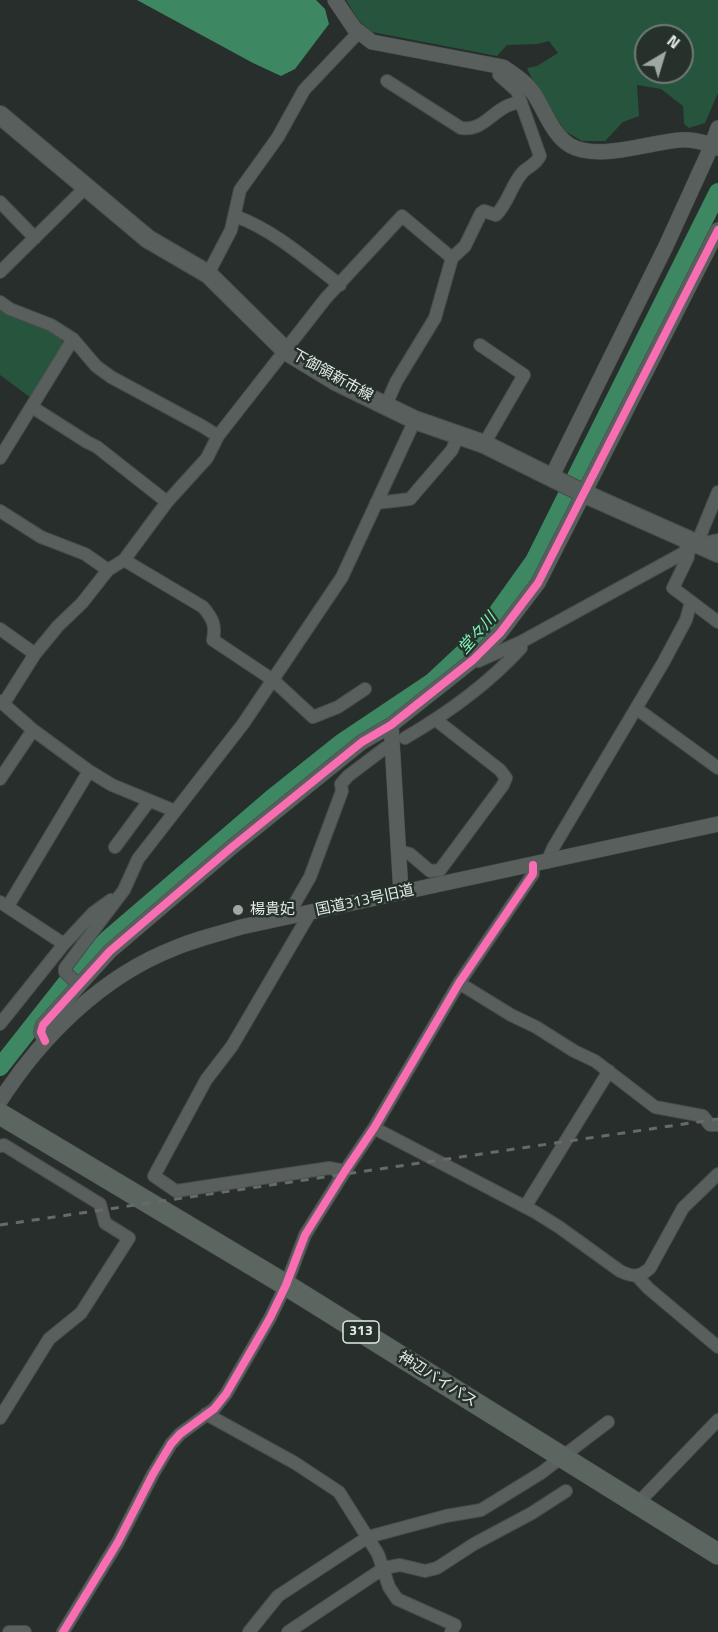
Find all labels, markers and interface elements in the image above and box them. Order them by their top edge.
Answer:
north arrow [634,24,694,84]
text: N [662,29,686,54]
street label: 下御領新市線 [288,346,376,406]
water label: 堂々川 [455,610,501,658]
street label: 国道313号旧道 [314,882,416,920]
place label: 楊貴妃 [250,901,295,919]
marker: 楊貴妃 [231,903,245,917]
road number: 313 [343,1321,379,1343]
street label: 神辺バイパス [394,1349,480,1411]

